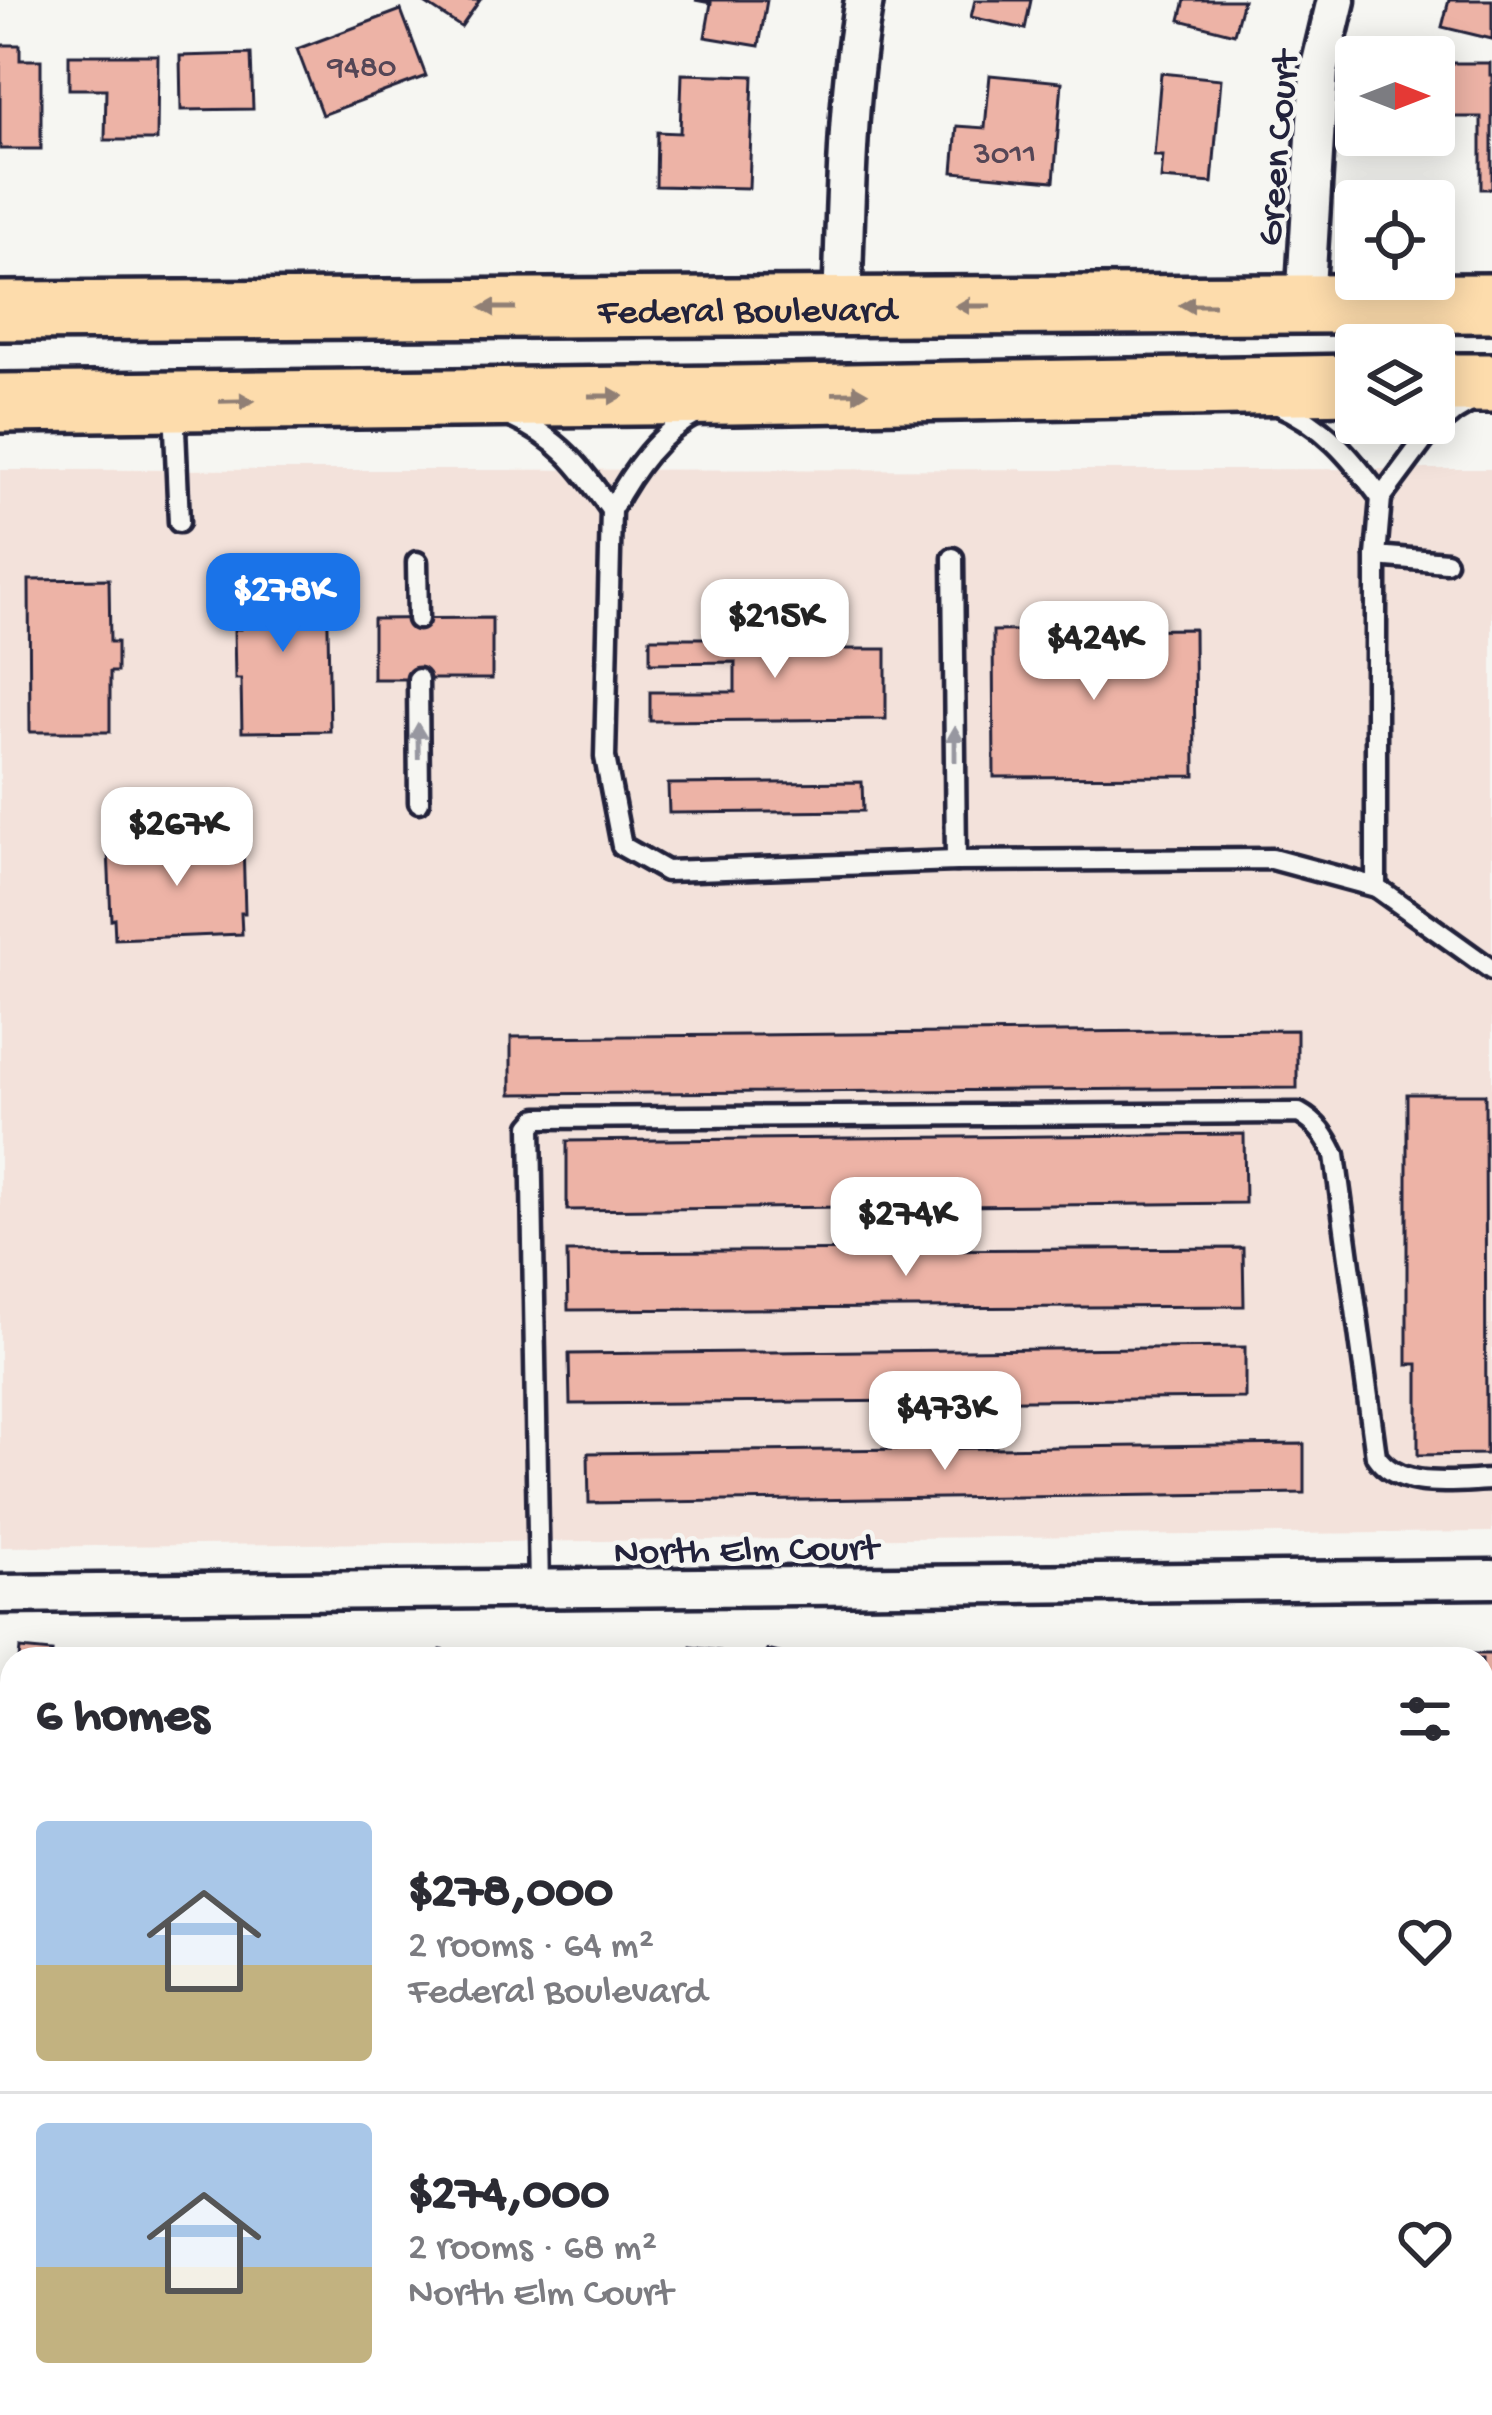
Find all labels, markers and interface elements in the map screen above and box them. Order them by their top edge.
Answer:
north arrow [1335,36,1455,156]
map controls [1335,36,1455,444]
street label: Green Court [1250,46,1313,248]
house number: 9480 [327,50,396,88]
house number: 3011 [973,137,1036,175]
button: locate [1335,180,1455,300]
street label: Federal Boulevard [596,290,900,338]
one-way arrow [953,296,991,316]
one-way arrow [1177,296,1215,315]
one-way arrow [478,299,516,318]
button: layers [1335,324,1455,444]
one-way arrow [832,383,870,403]
one-way arrow [588,386,626,406]
one-way arrow [219,391,257,410]
pin: $278K [199,553,367,655]
text: $278K [233,569,333,615]
pin: $215K [691,579,859,681]
text: $215K [728,595,822,641]
pin: $424K [1010,601,1178,703]
text: $424K [1046,617,1142,663]
one-way arrow [409,721,428,759]
one-way arrow [945,724,964,762]
pin: $267K [93,787,261,889]
text: $267K [128,803,226,849]
pin: $274K [822,1177,990,1279]
text: $274K [858,1193,954,1239]
pin: $473K [861,1371,1029,1473]
text: $473K [896,1387,994,1433]
street label: North Elm Court [613,1528,882,1578]
icon: filters [1392,1686,1458,1752]
text: 6 homes [36,1689,209,1749]
text: $278,000 [408,1865,613,1925]
icon: home [132,1869,276,2013]
icon: heart [1392,1908,1458,1974]
text: 2 rooms · 64 m² [408,1925,654,1971]
text: Federal Boulevard [408,1971,707,2017]
text: $274,000 [408,2167,609,2227]
icon: home [132,2171,276,2315]
icon: heart [1392,2210,1458,2276]
text: 2 rooms · 68 m² [408,2227,657,2273]
text: North Elm Court [408,2273,673,2319]

